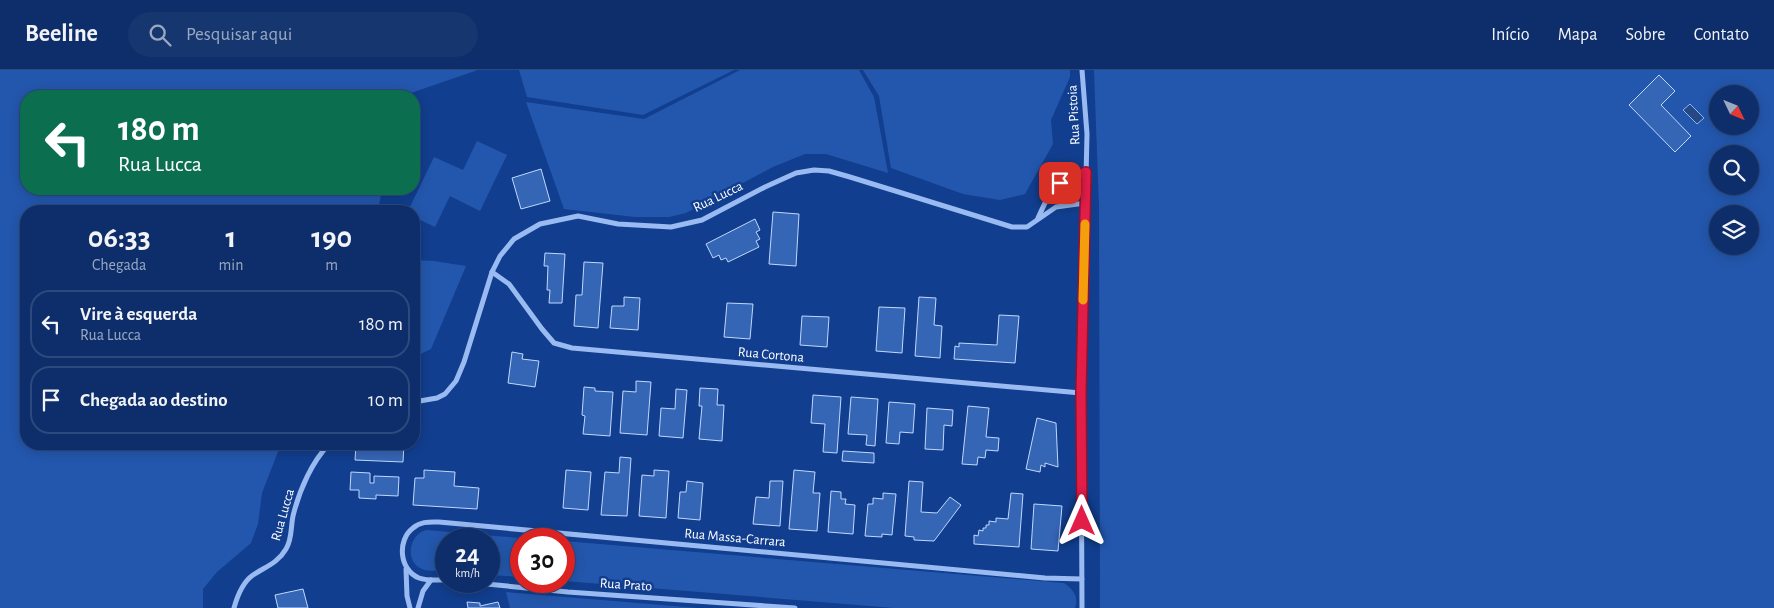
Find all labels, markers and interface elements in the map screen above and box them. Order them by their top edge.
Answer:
search box [128,12,478,57]
icon: search [146,21,174,49]
text: Beeline [25,22,98,46]
text: Pesquisar aqui [186,25,292,44]
text: Início [1491,26,1530,44]
text: Mapa [1558,26,1598,44]
text: Sobre [1626,26,1666,44]
text: Contato [1694,26,1749,44]
street label: Rua Pistoia [1065,84,1083,145]
north arrow [1709,85,1759,135]
map controls [1709,85,1759,255]
icon: left [35,110,100,175]
text: 180 m [118,112,200,147]
button: search [1709,145,1759,195]
text: Rua Lucca [118,153,202,175]
pin [1039,162,1081,204]
icon: arrive [1046,169,1074,197]
street label: Rua Lucca [691,179,746,215]
button: layers [1709,205,1759,255]
text: 06:33 [88,223,151,253]
text: 1 [226,223,236,253]
text: 190 [311,223,352,253]
text: Chegada [92,257,146,273]
text: min [218,257,243,273]
text: m [325,257,338,273]
text: Vire à esquerda [80,305,197,324]
icon: left [37,310,65,338]
text: 180 m [359,315,403,334]
text: Rua Lucca [80,327,141,343]
street label: Rua Cortona [737,345,805,365]
icon: arrive [37,386,65,414]
text: Chegada ao destino [80,391,228,410]
text: 10 m [368,391,403,410]
street label: Rua Lucca [269,487,297,543]
position arrow [1055,494,1107,546]
street label: Rua Massa-Carrara [684,527,787,549]
speed limit sign: 30 [510,528,575,593]
text: 24 [455,542,480,567]
text: km/h [455,567,480,579]
street label: Rua Prato [599,576,653,594]

